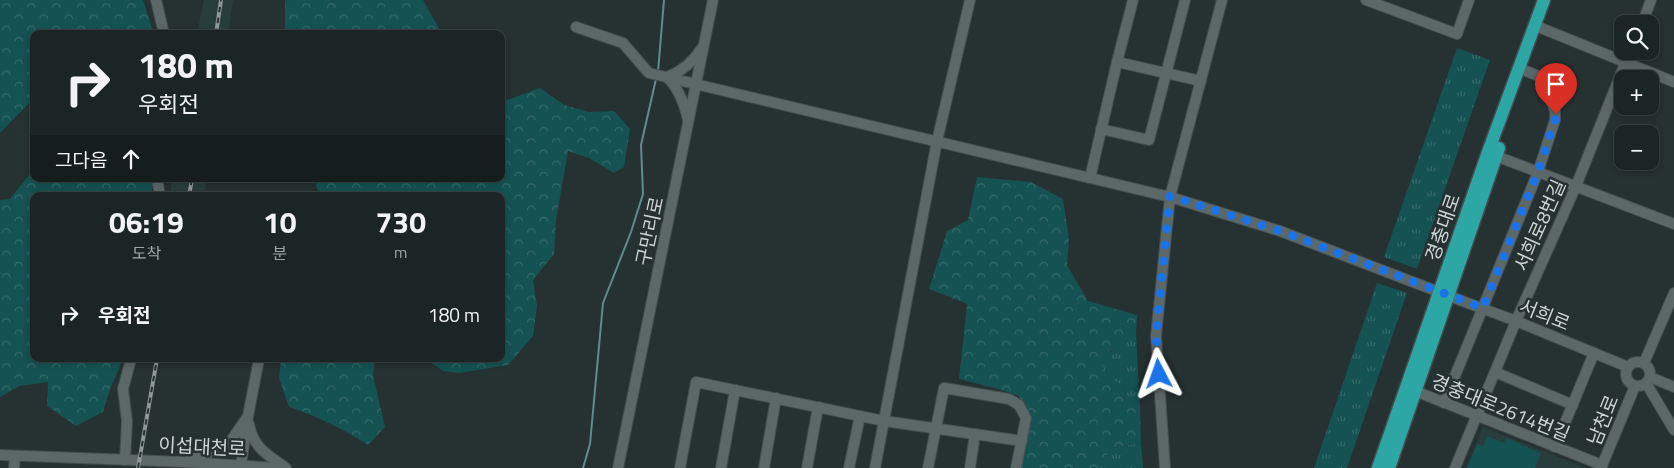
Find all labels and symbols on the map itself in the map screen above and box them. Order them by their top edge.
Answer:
pin [1535,63,1577,114]
street label: 서희로8번길 [1506,174,1572,276]
street label: 경충대로 [1417,189,1467,265]
street label: 구만리로 [628,194,670,268]
street label: 서희로 [1515,291,1575,337]
position arrow [1132,347,1184,399]
street label: 경충대로2614번길 [1427,366,1575,448]
street label: 남천로 [1579,390,1625,450]
street label: 이섭대천로 [158,429,246,463]

